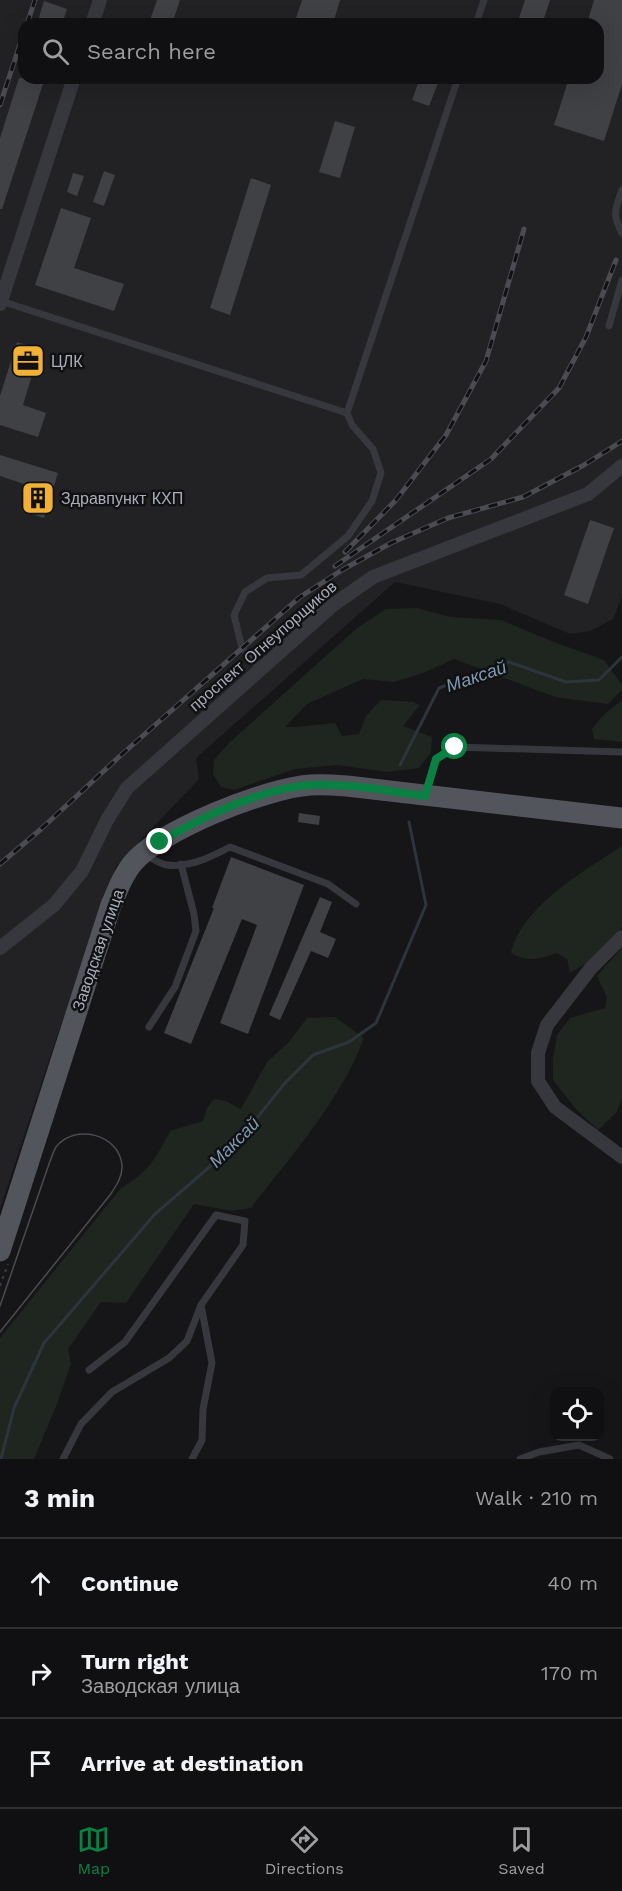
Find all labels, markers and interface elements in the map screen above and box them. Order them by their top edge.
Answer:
search box [18,18,604,84]
icon: search [39,35,72,68]
text: Search here [87,39,216,64]
office icon: ЦЛК [10,343,46,379]
place label: ЦЛК [51,352,83,371]
building icon: Здравпункт КХП [20,480,56,516]
place label: Здравпункт КХП [61,489,183,508]
street label: проспект Огнеупорщиков [185,577,341,715]
water label: Максай [443,656,509,696]
route start [441,733,467,759]
route end [146,828,172,854]
street label: Заводская улица [68,887,128,1013]
water label: Максай [204,1112,264,1172]
map controls [550,1387,604,1441]
button: locate [550,1387,604,1441]
text: 3 min [24,1483,95,1513]
text: Walk · 210 m [475,1486,598,1510]
icon: ahead [24,1567,57,1600]
text: Continue [81,1571,179,1596]
text: 40 m [547,1571,598,1595]
text: Turn right [81,1649,188,1674]
icon: right [24,1657,57,1690]
text: 170 m [541,1661,598,1685]
text: Заводская улица [81,1674,240,1698]
icon: arrive [24,1747,57,1780]
text: Arrive at destination [81,1751,304,1776]
tab: Map [77,1823,110,1878]
tab: Directions [265,1823,344,1878]
tab: Saved [498,1823,545,1878]

